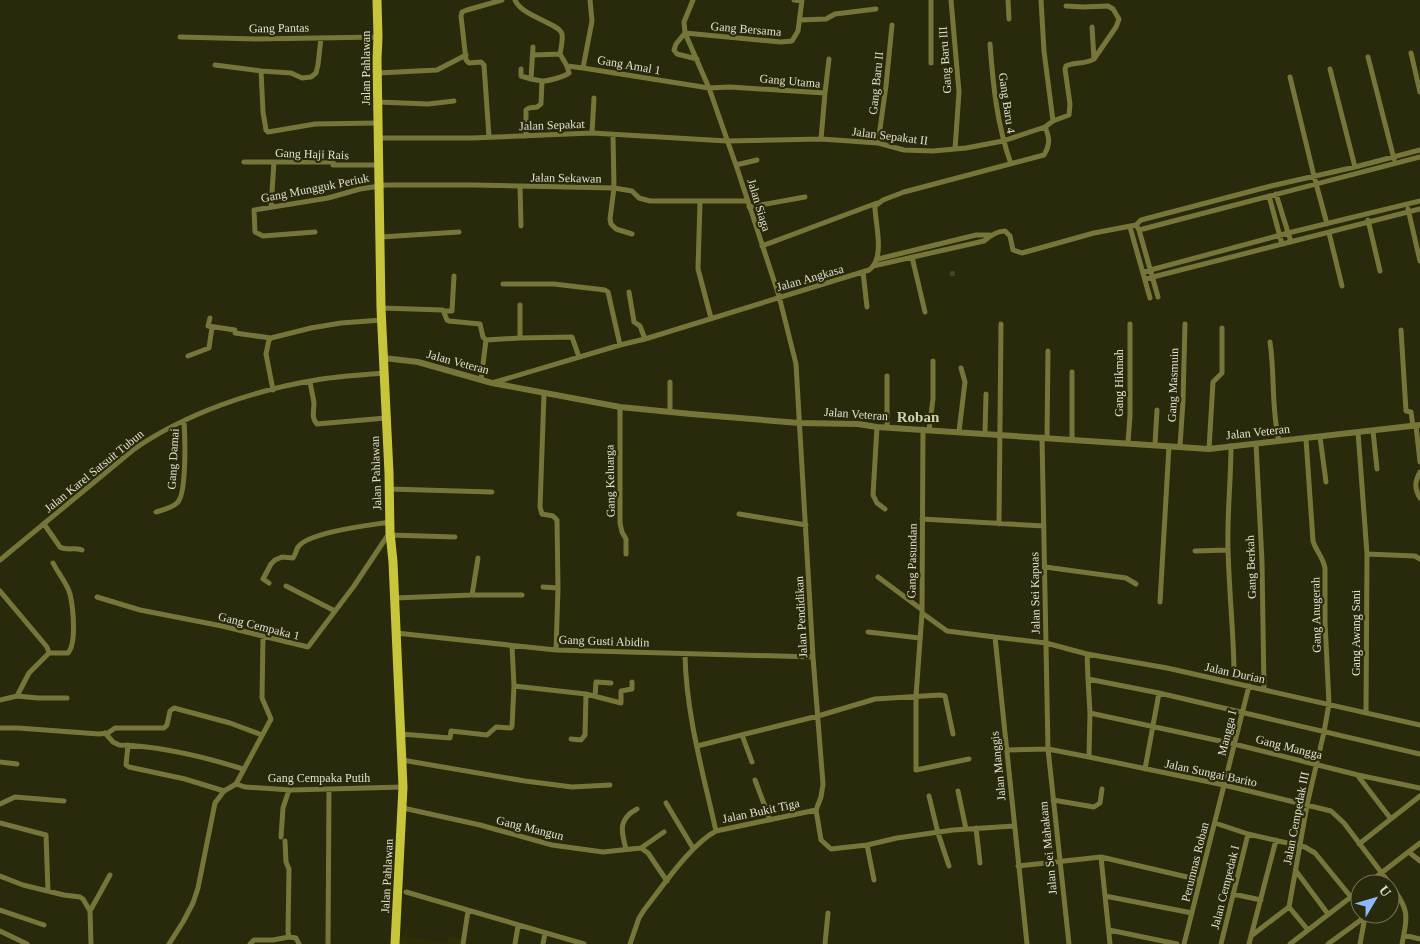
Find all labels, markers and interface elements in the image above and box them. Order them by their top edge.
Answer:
street label: Gang Bersama [710,19,783,39]
street label: Gang Pantas [249,20,310,36]
street label: Gang Baru III [936,26,954,94]
street label: Jalan Pahlawan [359,31,373,105]
street label: Gang Baru II [866,51,886,115]
street label: Gang Amal 1 [596,53,662,77]
street label: Gang Utama [759,71,822,91]
street label: Gang Baru 4 [996,72,1018,134]
street label: Jalan Sepakat [519,117,586,133]
street label: Jalan Sepakat II [851,124,929,148]
street label: Gang Haji Rais [275,146,350,162]
street label: Jalan Sekawan [530,170,602,186]
street label: Gang Mungguk Periuk [260,171,370,205]
street label: Jalan Siaga [744,177,774,234]
street label: Jalan Angkasa [775,262,846,294]
street label: Jalan Veteran [425,347,491,377]
street label: Gang Masmuin [1165,348,1181,422]
street label: Gang Hikmah [1112,349,1126,417]
street label: Jalan Veteran [824,405,888,423]
district label: Roban [897,409,940,425]
street label: Jalan Veteran [1225,422,1291,442]
street label: Jalan Karel Satsuit Tubun [42,427,146,515]
street label: Gang Damai [164,428,182,490]
street label: Jalan Pahlawan [368,436,384,510]
street label: Gang Keluarga [602,444,618,517]
street label: Gang Pasundan [904,523,920,599]
street label: Gang Berkah [1243,535,1259,599]
street label: Jalan Sei Kapuas [1027,552,1043,634]
street label: Jalan Pendidikan [792,576,810,658]
street label: Gang Anugerah [1308,577,1324,653]
street label: Gang Awang Sani [1349,589,1363,676]
street label: Gang Cempaka 1 [217,609,301,643]
street label: Gang Gusti Abidin [558,632,650,650]
street label: Jalan Durian [1204,660,1266,686]
street label: Mangga I [1215,709,1239,757]
street label: Jalan Manggis [987,730,1009,801]
street label: Gang Mangga [1254,732,1324,762]
street label: Jalan Sungai Barito [1164,756,1258,790]
street label: Gang Cempaka Putih [268,771,370,785]
street label: Jalan Cempedak III [1280,771,1312,865]
street label: Jalan Bukit Tiga [721,796,802,826]
street label: Jalan Sei Mahakam [1036,800,1060,895]
street label: Gang Mangun [495,813,565,843]
street label: Perumnas Roban [1178,821,1212,903]
street label: Jalan Pahlawan [378,839,396,913]
street label: Jalan Cempedak I [1208,844,1242,930]
north arrow [1350,874,1400,924]
text: U [1376,883,1394,900]

